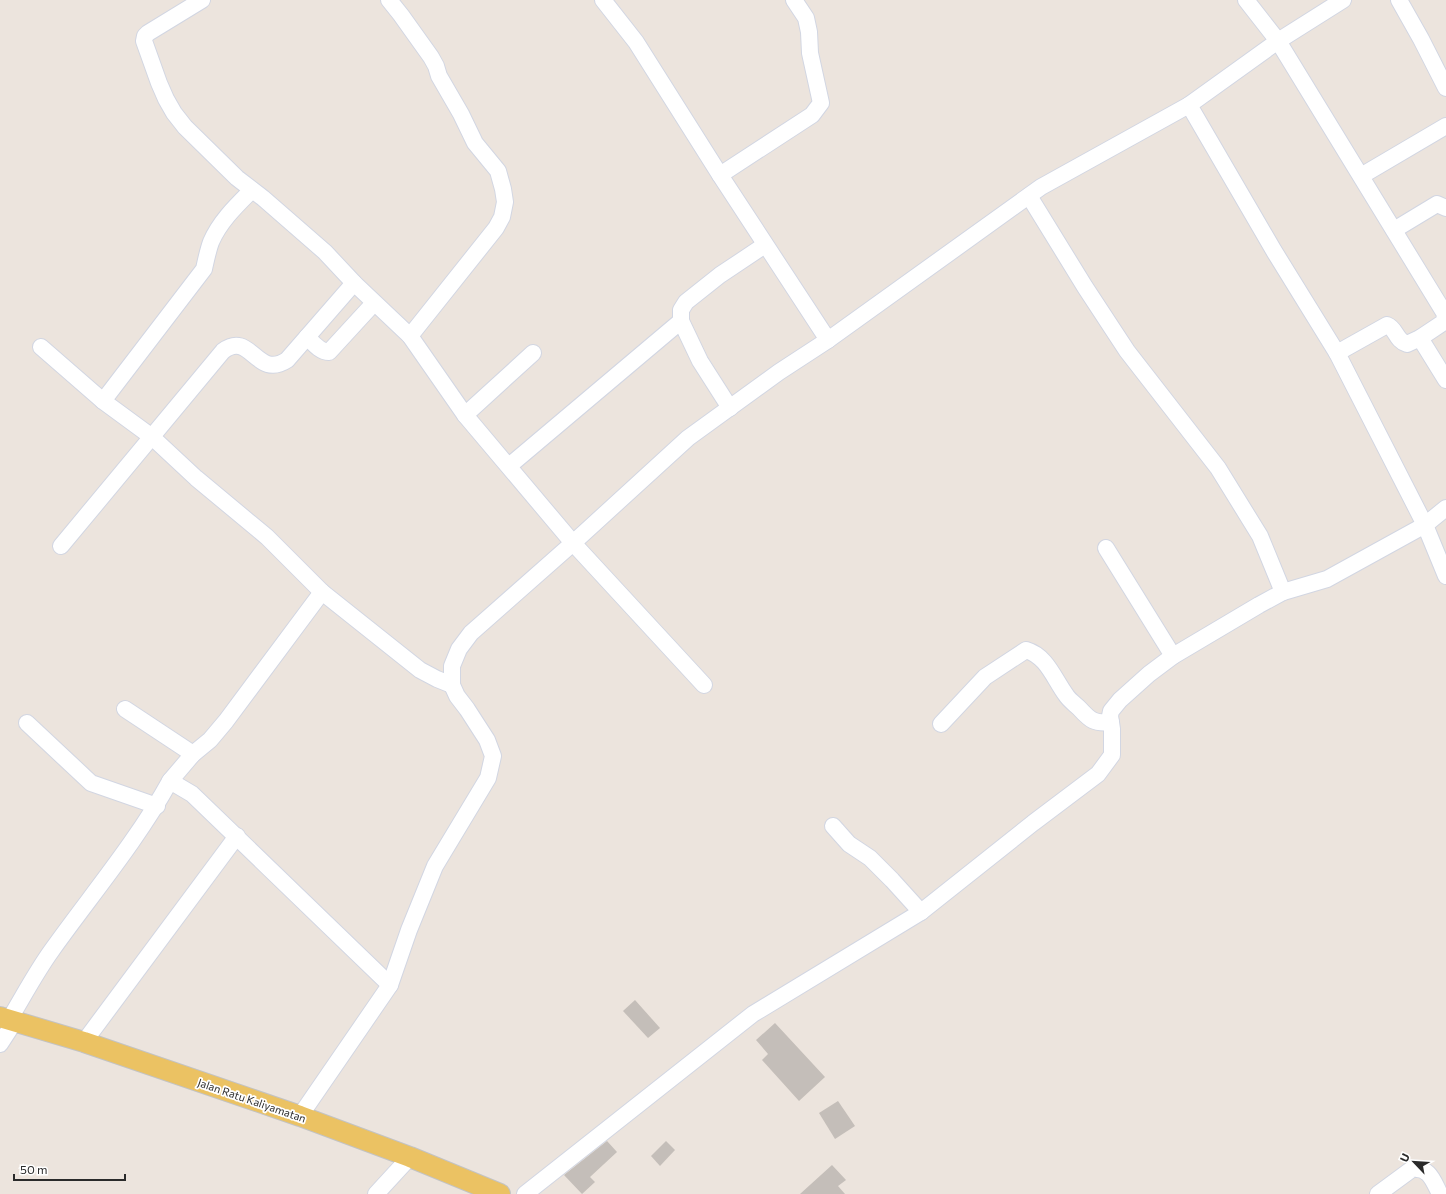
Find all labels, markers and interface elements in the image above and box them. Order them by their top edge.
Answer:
street label: Jalan Ratu Kaliyamatan [196,1075,308,1126]
north arrow [1394,1142,1434,1182]
text: U [1397,1151,1412,1164]
scale bar [14,1156,125,1182]
text: 50 m [20,1162,48,1176]

